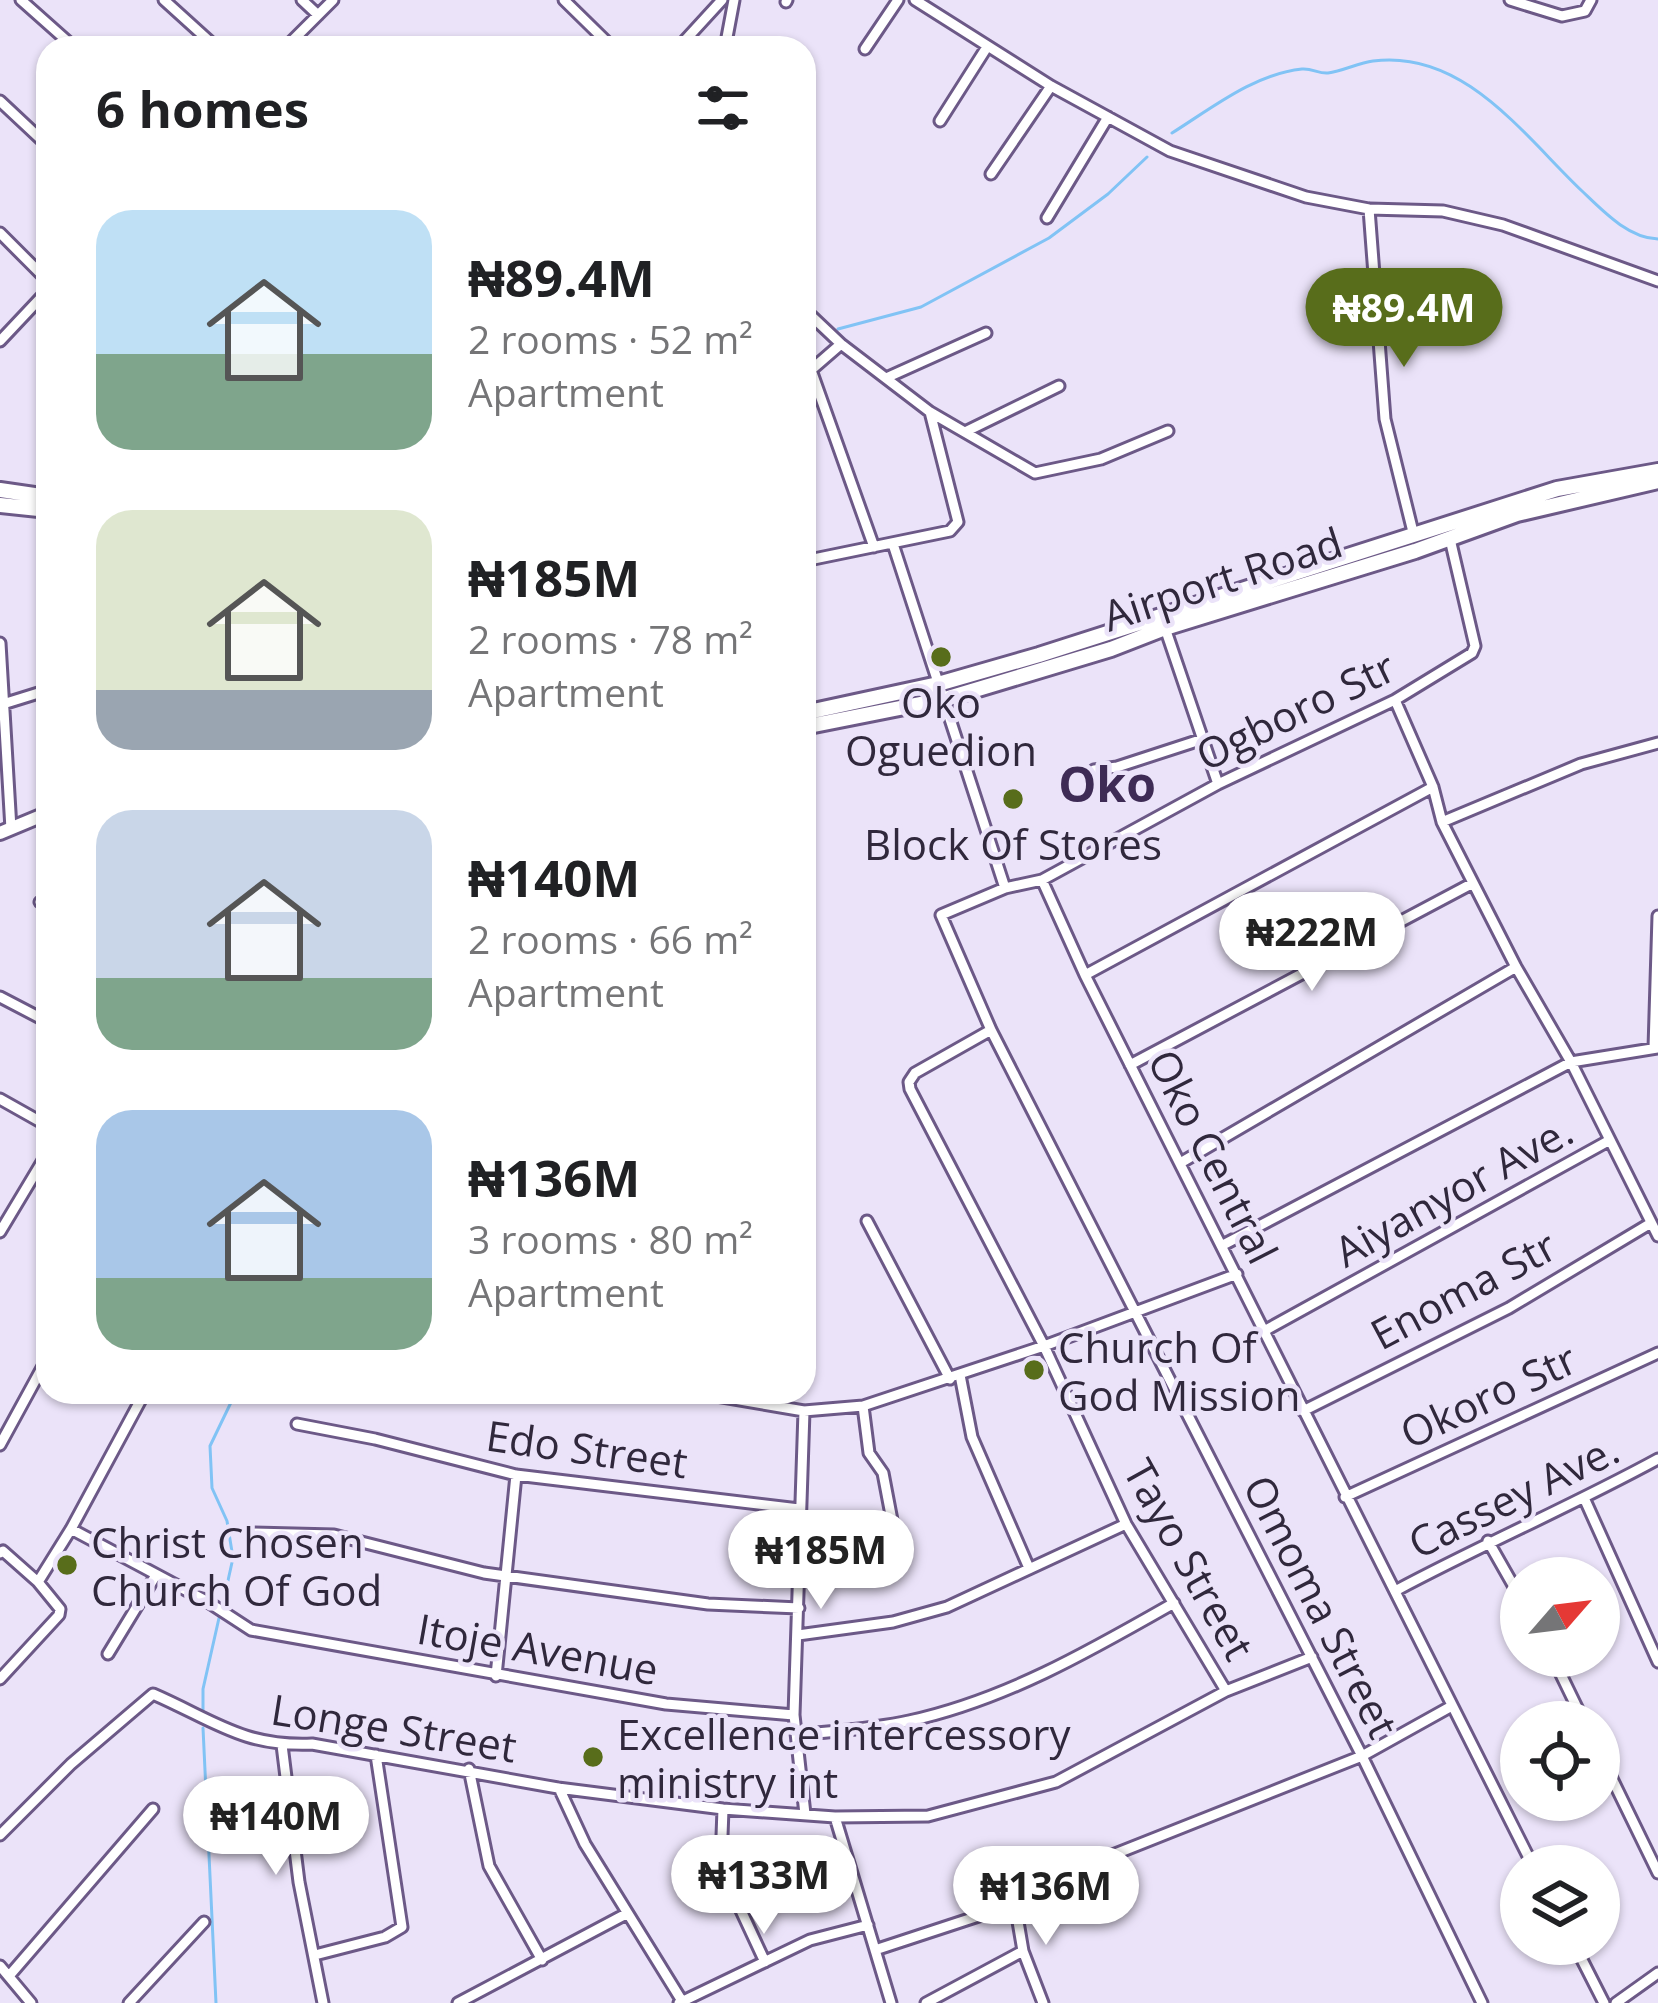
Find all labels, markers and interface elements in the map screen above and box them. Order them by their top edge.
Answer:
text: 6 homes [96,73,309,143]
icon: filters [690,75,756,141]
text: ₦89.4M [468,242,655,312]
icon: home [192,258,336,402]
pin: ₦89.4M [1306,268,1502,370]
text: ₦89.4M [1333,280,1475,333]
text: 2 rooms · 52 m² [468,312,753,365]
text: Apartment [468,365,664,418]
street label: Airport Road [1095,512,1349,644]
text: ₦185M [468,542,640,612]
icon: home [192,558,336,702]
text: 2 rooms · 78 m² [468,612,753,665]
street label: Ogboro Str [1186,637,1404,783]
marker: Oko Oguedion [928,644,954,670]
text: Apartment [468,665,664,718]
place label: Oko Oguedion [845,673,1037,778]
district label: Oko [1058,751,1156,816]
marker: Block Of Stores [1000,786,1026,812]
place label: Block Of Stores [864,815,1162,872]
text: ₦140M [468,842,640,912]
icon: home [192,858,336,1002]
pin: ₦222M [1228,892,1396,994]
text: ₦222M [1246,904,1378,957]
text: 2 rooms · 66 m² [468,912,753,965]
text: Apartment [468,965,664,1018]
street label: Oko Central [1136,1039,1292,1273]
street label: Aiyanyor Ave. [1324,1101,1582,1279]
text: ₦136M [468,1142,640,1212]
icon: home [192,1158,336,1302]
text: 3 rooms · 80 m² [468,1212,753,1265]
street label: Enoma Str [1360,1216,1566,1362]
text: Apartment [468,1265,664,1318]
place label: Church Of God Mission [1058,1318,1300,1423]
street label: Okoro Str [1391,1329,1585,1461]
marker: Church Of God Mission [1021,1357,1047,1383]
street label: Edo Street [483,1406,691,1490]
street label: Cassey Ave. [1398,1420,1628,1570]
street label: Tayo Street [1112,1449,1268,1669]
street label: Omoma Street [1231,1465,1413,1747]
pin: ₦185M [737,1510,905,1612]
place label: Christ Chosen Church Of God [91,1513,382,1618]
text: ₦185M [755,1522,887,1575]
marker: Christ Chosen Church Of God [54,1552,80,1578]
north arrow [1500,1557,1620,1677]
map controls [1500,1557,1620,1965]
street label: Itoje Avenue [413,1599,663,1697]
street label: Longe Street [267,1679,521,1775]
button: locate [1500,1701,1620,1821]
place label: Excellence intercessory ministry int [617,1705,1071,1810]
marker: Excellence intercessory ministry int [580,1744,606,1770]
pin: ₦140M [192,1776,360,1878]
text: ₦140M [210,1788,342,1841]
pin: ₦133M [680,1835,848,1937]
button: layers [1500,1845,1620,1965]
pin: ₦136M [962,1846,1130,1948]
text: ₦133M [698,1847,830,1900]
text: ₦136M [980,1858,1112,1911]

